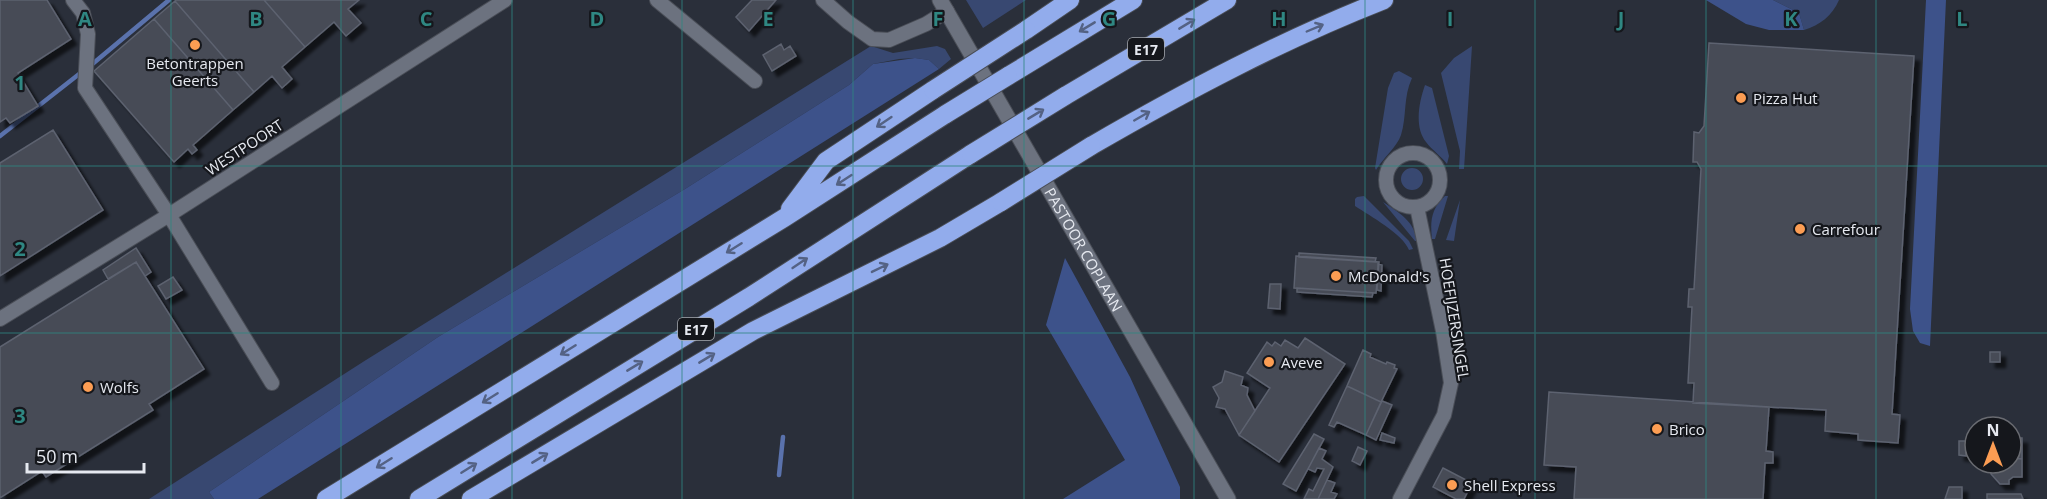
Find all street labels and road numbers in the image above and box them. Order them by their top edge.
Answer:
road number: E17 [1128,38,1164,60]
street label: WESTPOORT [201,114,287,180]
street label: PASTOOR COPLAAN [1040,184,1128,315]
street label: HOEFIJZERSINGEL [1435,256,1475,382]
road number: E17 [678,318,714,340]

